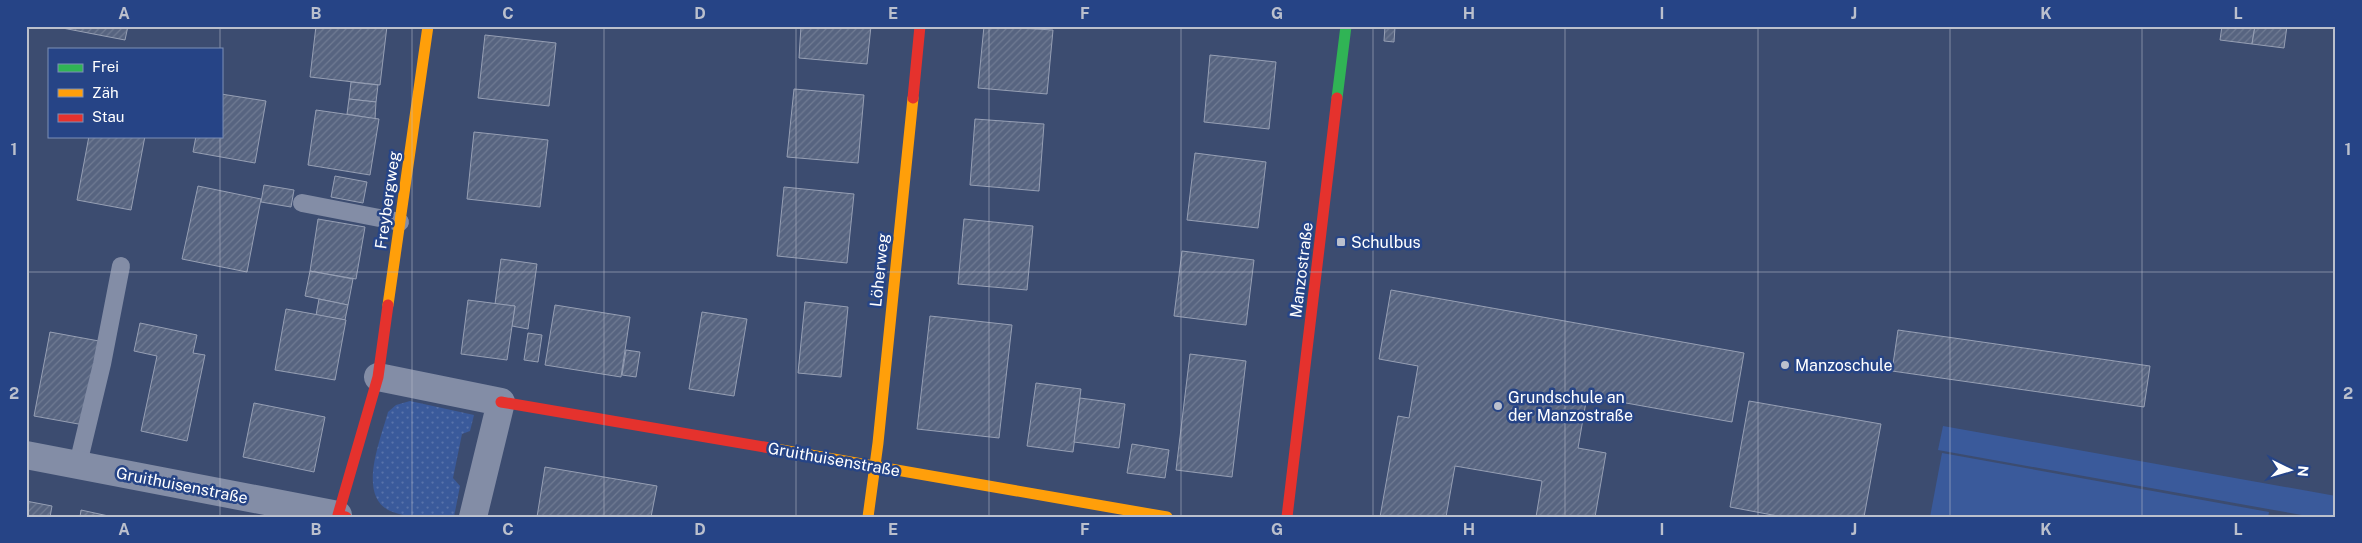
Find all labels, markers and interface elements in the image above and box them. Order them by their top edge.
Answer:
text: A [118,4,130,23]
text: B [311,4,322,23]
text: C [502,4,514,23]
text: D [694,4,706,23]
text: E [888,4,898,23]
text: F [1080,4,1090,23]
text: G [1271,4,1283,23]
text: H [1463,4,1475,23]
text: I [1660,4,1664,23]
text: J [1851,4,1857,23]
text: K [2040,4,2052,23]
text: L [2233,4,2243,23]
legend [48,48,222,138]
text: Frei [92,58,119,75]
text: Zäh [92,84,119,101]
text: Stau [92,108,125,125]
text: 1 [11,140,17,159]
text: 1 [2345,140,2351,159]
street label: Freybergweg [371,150,404,250]
street label: Manzostraße [1286,221,1317,319]
street label: Löherweg [866,232,893,308]
place label: Schulbus [1351,233,1421,252]
marker: Schulbus [1335,236,1347,248]
place label: Manzoschule [1795,356,1893,375]
marker: Manzoschule [1779,359,1791,371]
text: 2 [9,384,19,403]
text: 2 [2343,384,2353,403]
place label: Grundschule an der Manzostraße [1508,388,1633,425]
marker: Grundschule an der Manzostraße [1492,400,1504,412]
street label: Gruithuisenstraße [766,439,901,480]
north arrow [2264,446,2314,496]
street label: Gruithuisenstraße [114,463,249,508]
text: N [2295,465,2311,477]
text: A [118,520,130,539]
text: B [311,520,322,539]
text: C [502,520,514,539]
text: D [694,520,706,539]
text: E [888,520,898,539]
text: F [1080,520,1090,539]
text: G [1271,520,1283,539]
text: H [1463,520,1475,539]
text: I [1660,520,1664,539]
text: J [1851,520,1857,539]
text: K [2040,520,2052,539]
text: L [2233,520,2243,539]

